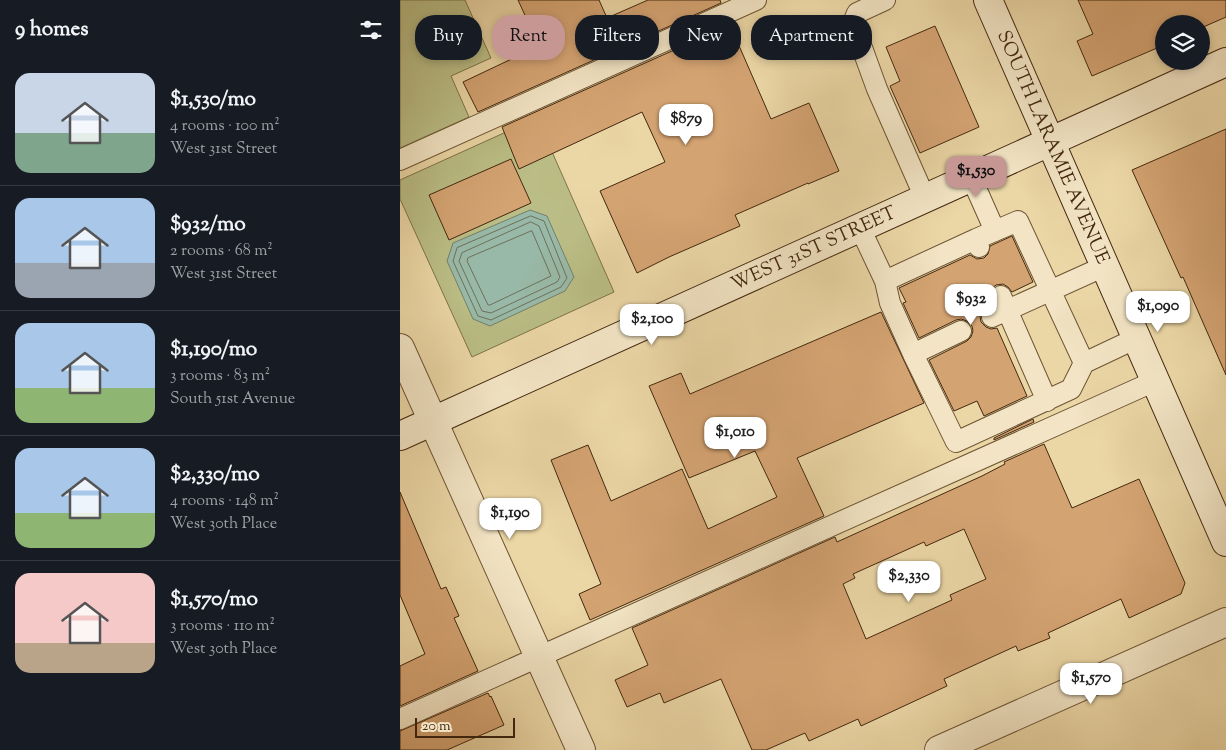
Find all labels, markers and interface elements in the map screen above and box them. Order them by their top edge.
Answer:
text: 9 homes [15,15,88,45]
chip: Buy [415,15,482,60]
chip: Rent [492,15,565,60]
chip: Filters [575,15,659,60]
chip: New [669,15,741,60]
chip: Apartment [751,15,872,60]
map controls [1155,15,1210,70]
button: layers [1155,15,1210,70]
icon: filters [357,16,385,44]
street label: SOUTH LARAMIE AVENUE [990,26,1116,269]
text: $1,530/mo [170,85,256,115]
icon: home [55,93,115,153]
pin: $879 [656,104,716,146]
text: $879 [670,108,702,131]
text: 4 rooms · 100 m² [170,115,280,138]
text: West 31st Street [170,138,277,161]
pin: $1,530 [935,156,1017,198]
text: $1,530 [957,160,995,183]
street label: WEST 31ST STREET [727,200,901,298]
text: $932/mo [170,210,246,240]
icon: home [55,218,115,278]
text: 2 rooms · 68 m² [170,240,273,263]
text: West 31st Street [170,263,277,286]
pin: $932 [941,284,1001,326]
text: $932 [956,288,986,311]
pin: $1,090 [1117,290,1199,333]
text: $1,090 [1137,295,1179,318]
pin: $2,100 [611,304,693,346]
text: $2,100 [631,308,673,331]
text: $1,190/mo [170,335,257,365]
icon: home [55,343,115,403]
text: 3 rooms · 83 m² [170,365,270,388]
text: South 51st Avenue [170,388,295,411]
pin: $1,010 [694,416,776,459]
text: $1,010 [715,421,755,444]
text: $2,330/mo [170,460,260,490]
icon: home [55,468,115,528]
text: 4 rooms · 148 m² [170,490,279,513]
pin: $1,190 [469,498,551,540]
text: $1,190 [490,502,530,525]
text: West 30th Place [170,513,277,536]
pin: $2,330 [868,560,950,603]
text: $2,330 [888,565,930,588]
text: $1,570/mo [170,585,258,615]
icon: home [55,593,115,653]
text: 3 rooms · 110 m² [170,615,275,638]
text: West 30th Place [170,638,277,661]
pin: $1,570 [1050,662,1132,705]
text: $1,570 [1071,667,1111,690]
scale bar [415,715,515,738]
text: 20 m [422,717,451,737]

